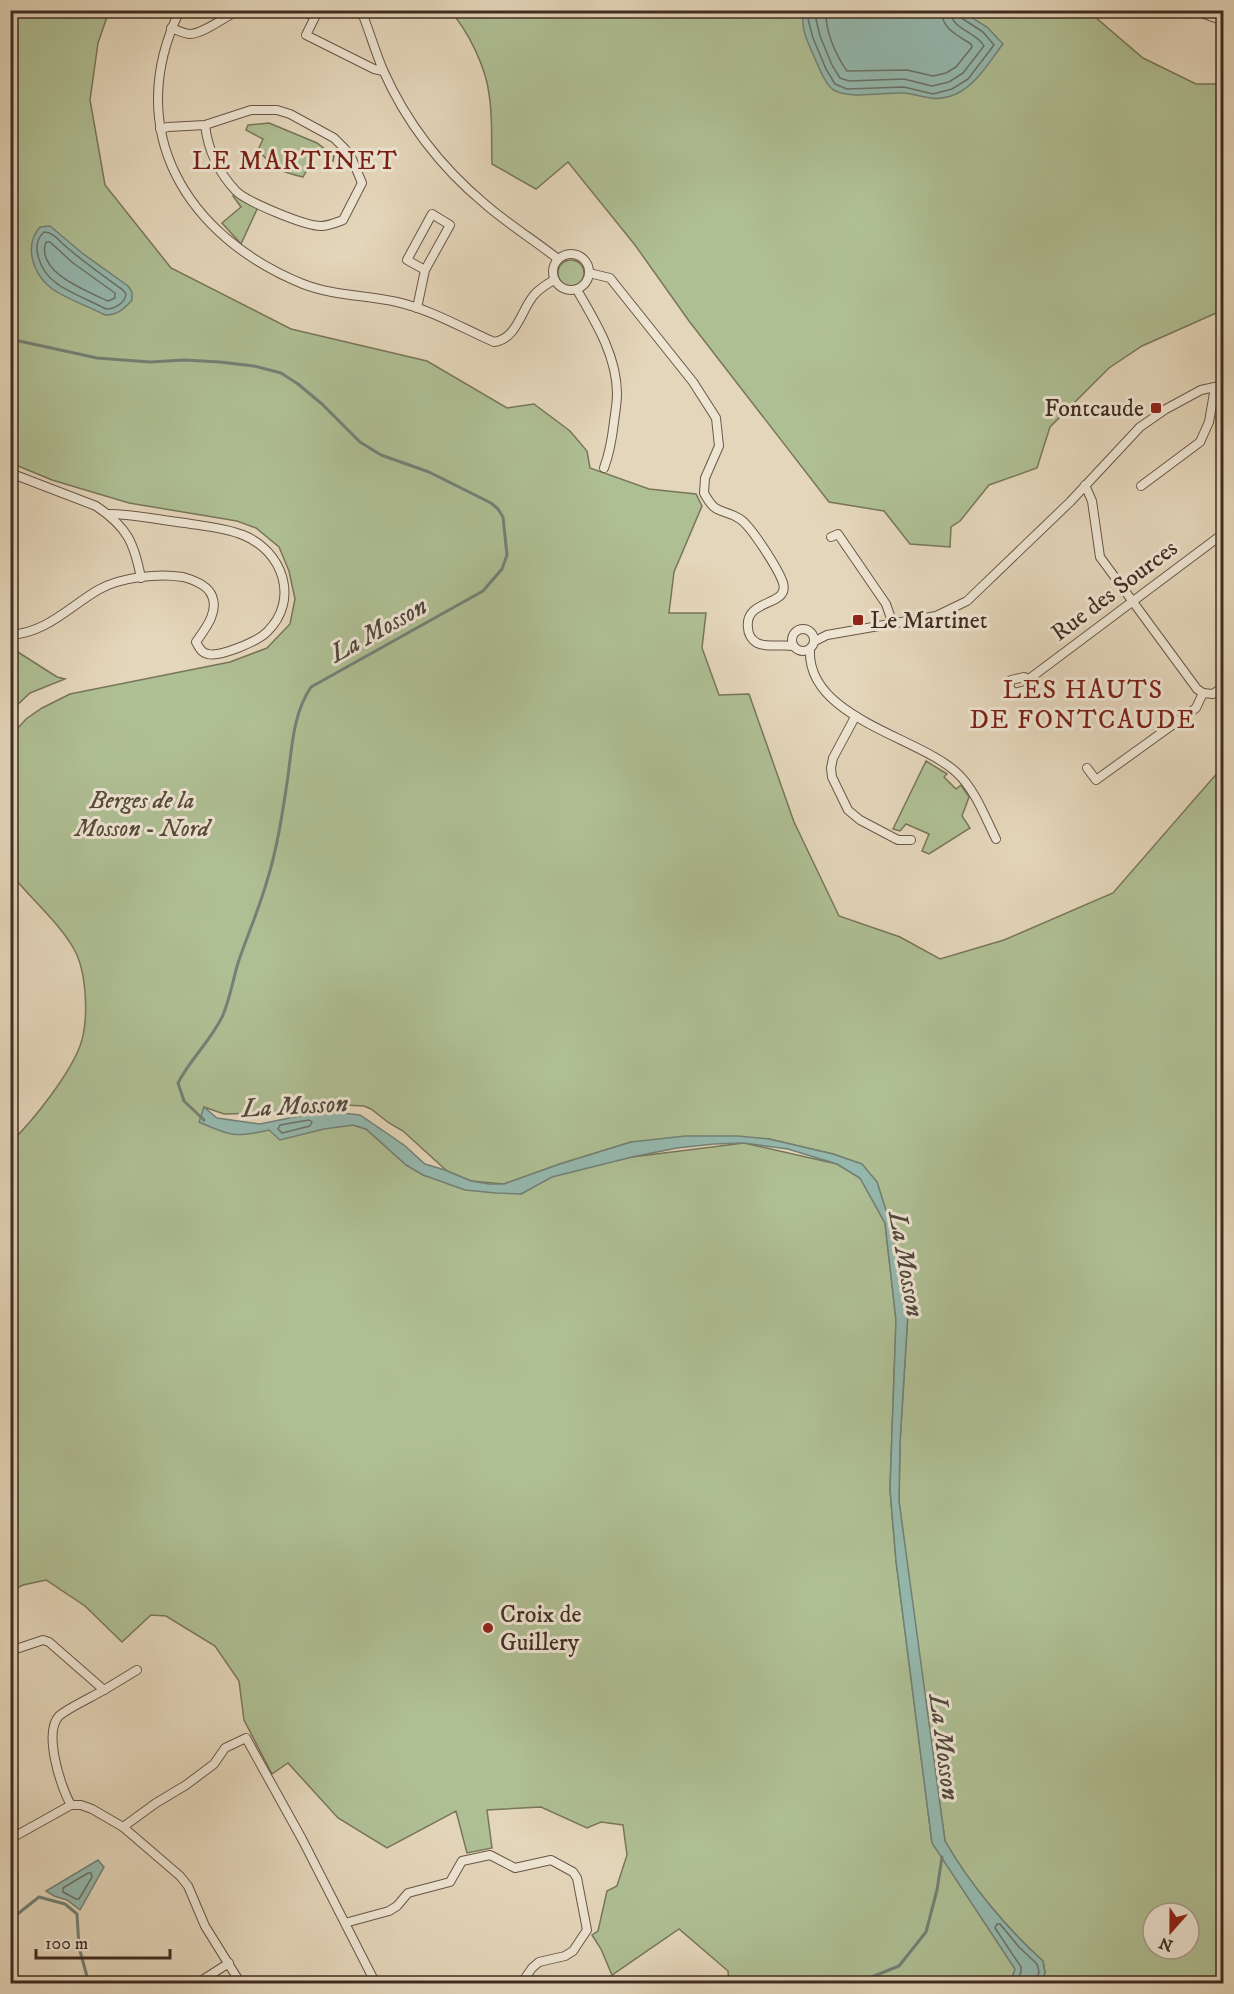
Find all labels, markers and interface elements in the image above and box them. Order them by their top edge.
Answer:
district label: LE MARTINET [192,145,398,178]
place label: Fontcaude [1044,394,1144,424]
marker: Fontcaude [1149,401,1163,415]
street label: Rue des Sources [1045,533,1184,648]
water label: La Mosson [322,590,433,672]
place label: Le Martinet [870,606,988,636]
marker: Le Martinet [851,613,865,627]
district label: LES HAUTS DE FONTCAUDE [969,674,1197,737]
park label: Berges de la Mosson - Nord [73,786,213,844]
water label: La Mosson [239,1087,349,1126]
water label: La Mosson [880,1207,931,1320]
place label: Croix de Guillery [500,1600,582,1658]
marker: Croix de Guillery [481,1621,495,1635]
water label: La Mosson [920,1690,966,1802]
north arrow [1141,1901,1201,1961]
scale bar [36,1922,170,1960]
text: N [1156,1932,1176,1956]
text: 100 m [45,1933,88,1955]

